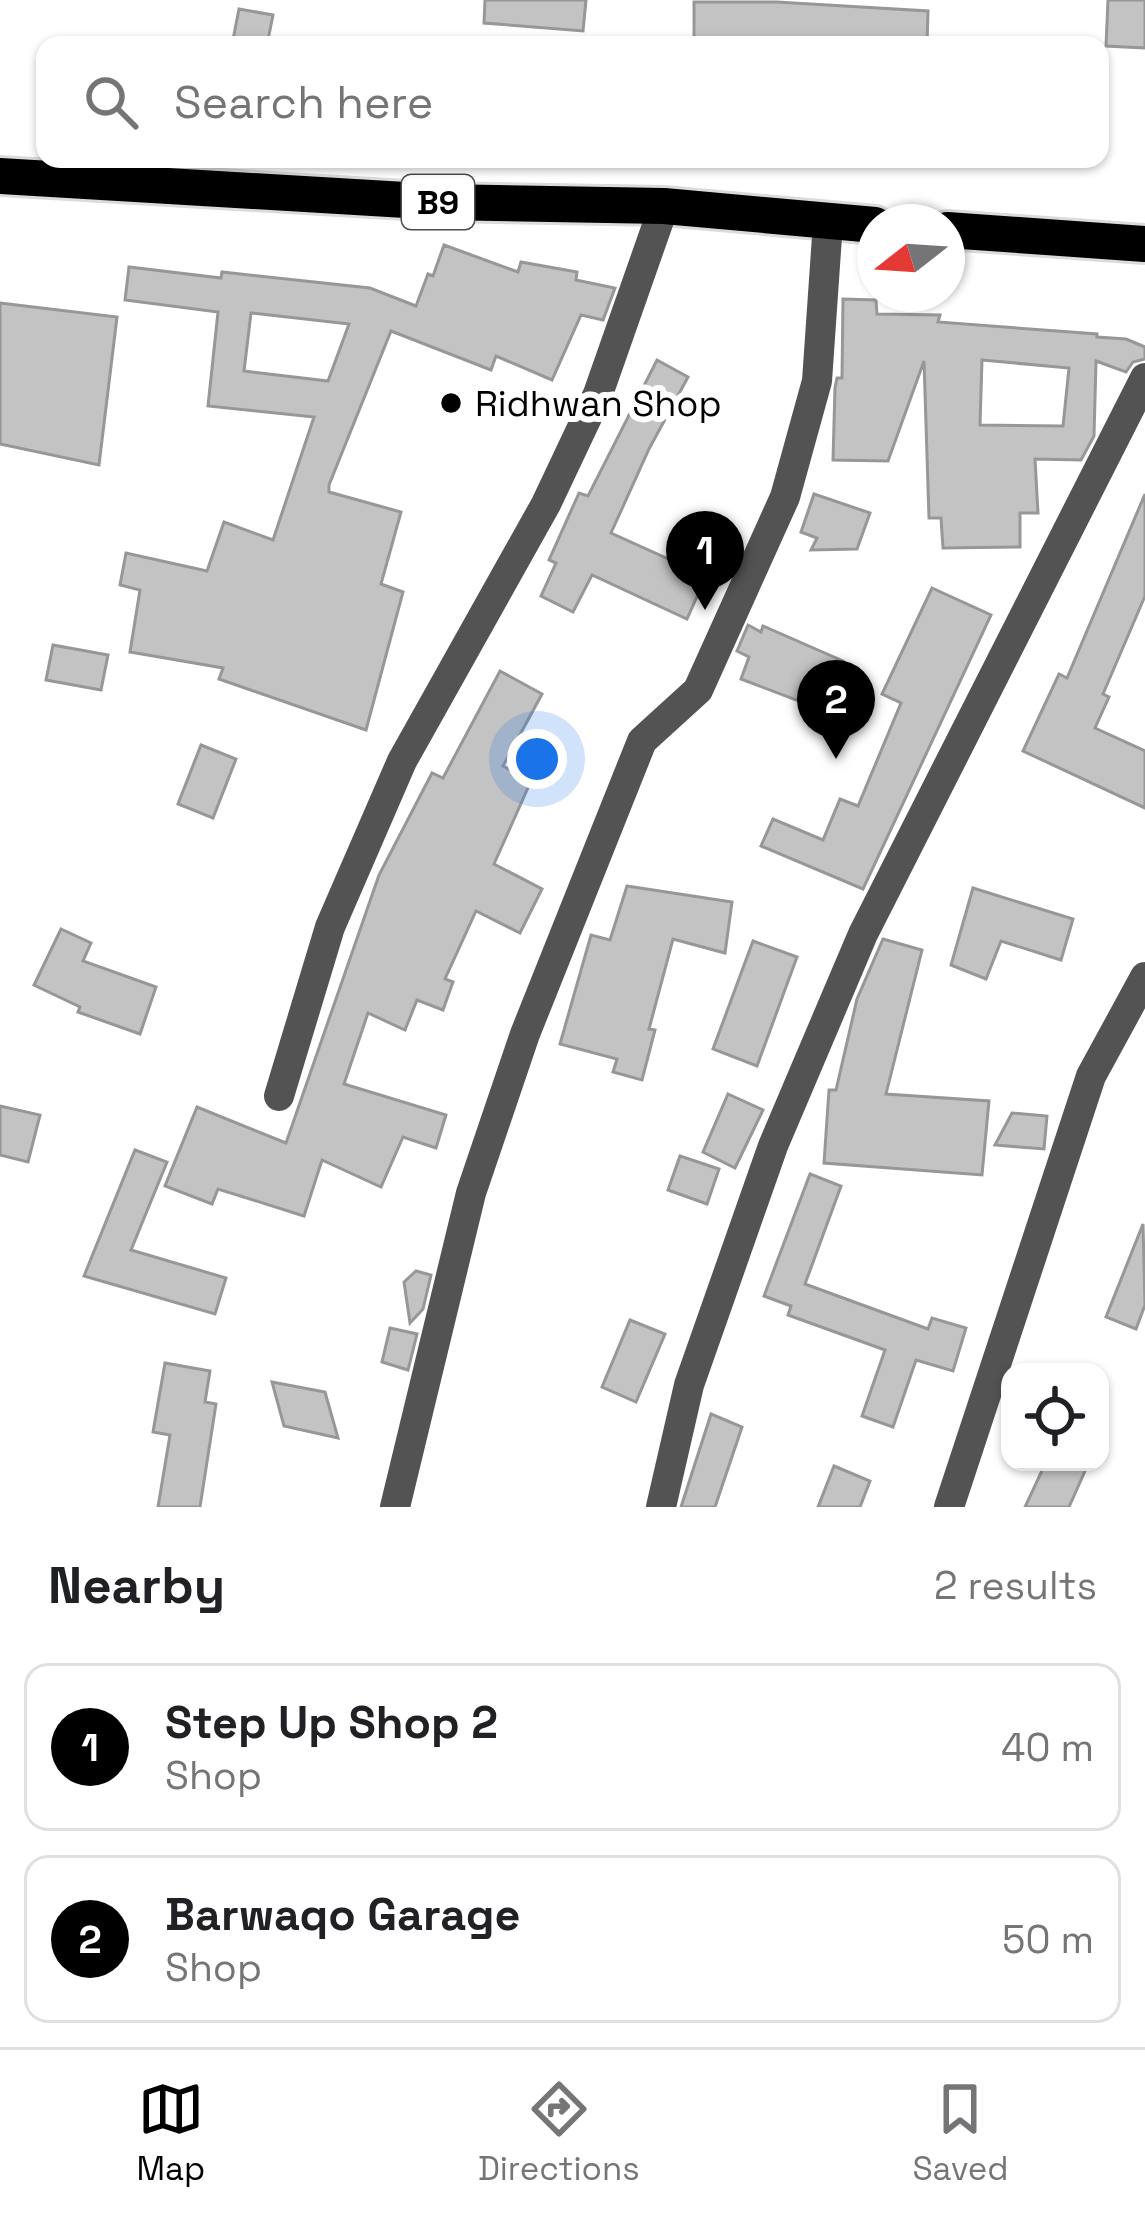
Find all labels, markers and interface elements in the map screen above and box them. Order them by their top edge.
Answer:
search box [36,36,1109,168]
icon: search [78,69,144,135]
text: Search here [174,74,433,131]
road number: B9 [402,175,474,229]
north arrow [857,204,965,312]
place label: Ridhwan Shop [475,381,722,427]
marker: Ridhwan Shop [438,390,464,416]
pin: 1 [666,511,744,610]
pin: 2 [797,660,875,759]
your location [507,729,567,789]
map controls [1001,1363,1109,1471]
button: locate [1001,1363,1109,1471]
text: Nearby [48,1553,225,1618]
text: 2 results [934,1561,1097,1610]
text: Step Up Shop 2 [165,1694,498,1751]
text: 1 [81,1723,99,1772]
text: 40 m [1001,1723,1094,1772]
text: Shop [165,1751,262,1800]
text: Barwaqo Garage [165,1886,521,1943]
text: 2 [78,1915,102,1964]
text: 50 m [1002,1915,1094,1964]
text: Shop [165,1943,262,1992]
tab: Map [136,2076,205,2190]
tab: Directions [478,2076,640,2190]
tab: Saved [912,2076,1009,2190]

